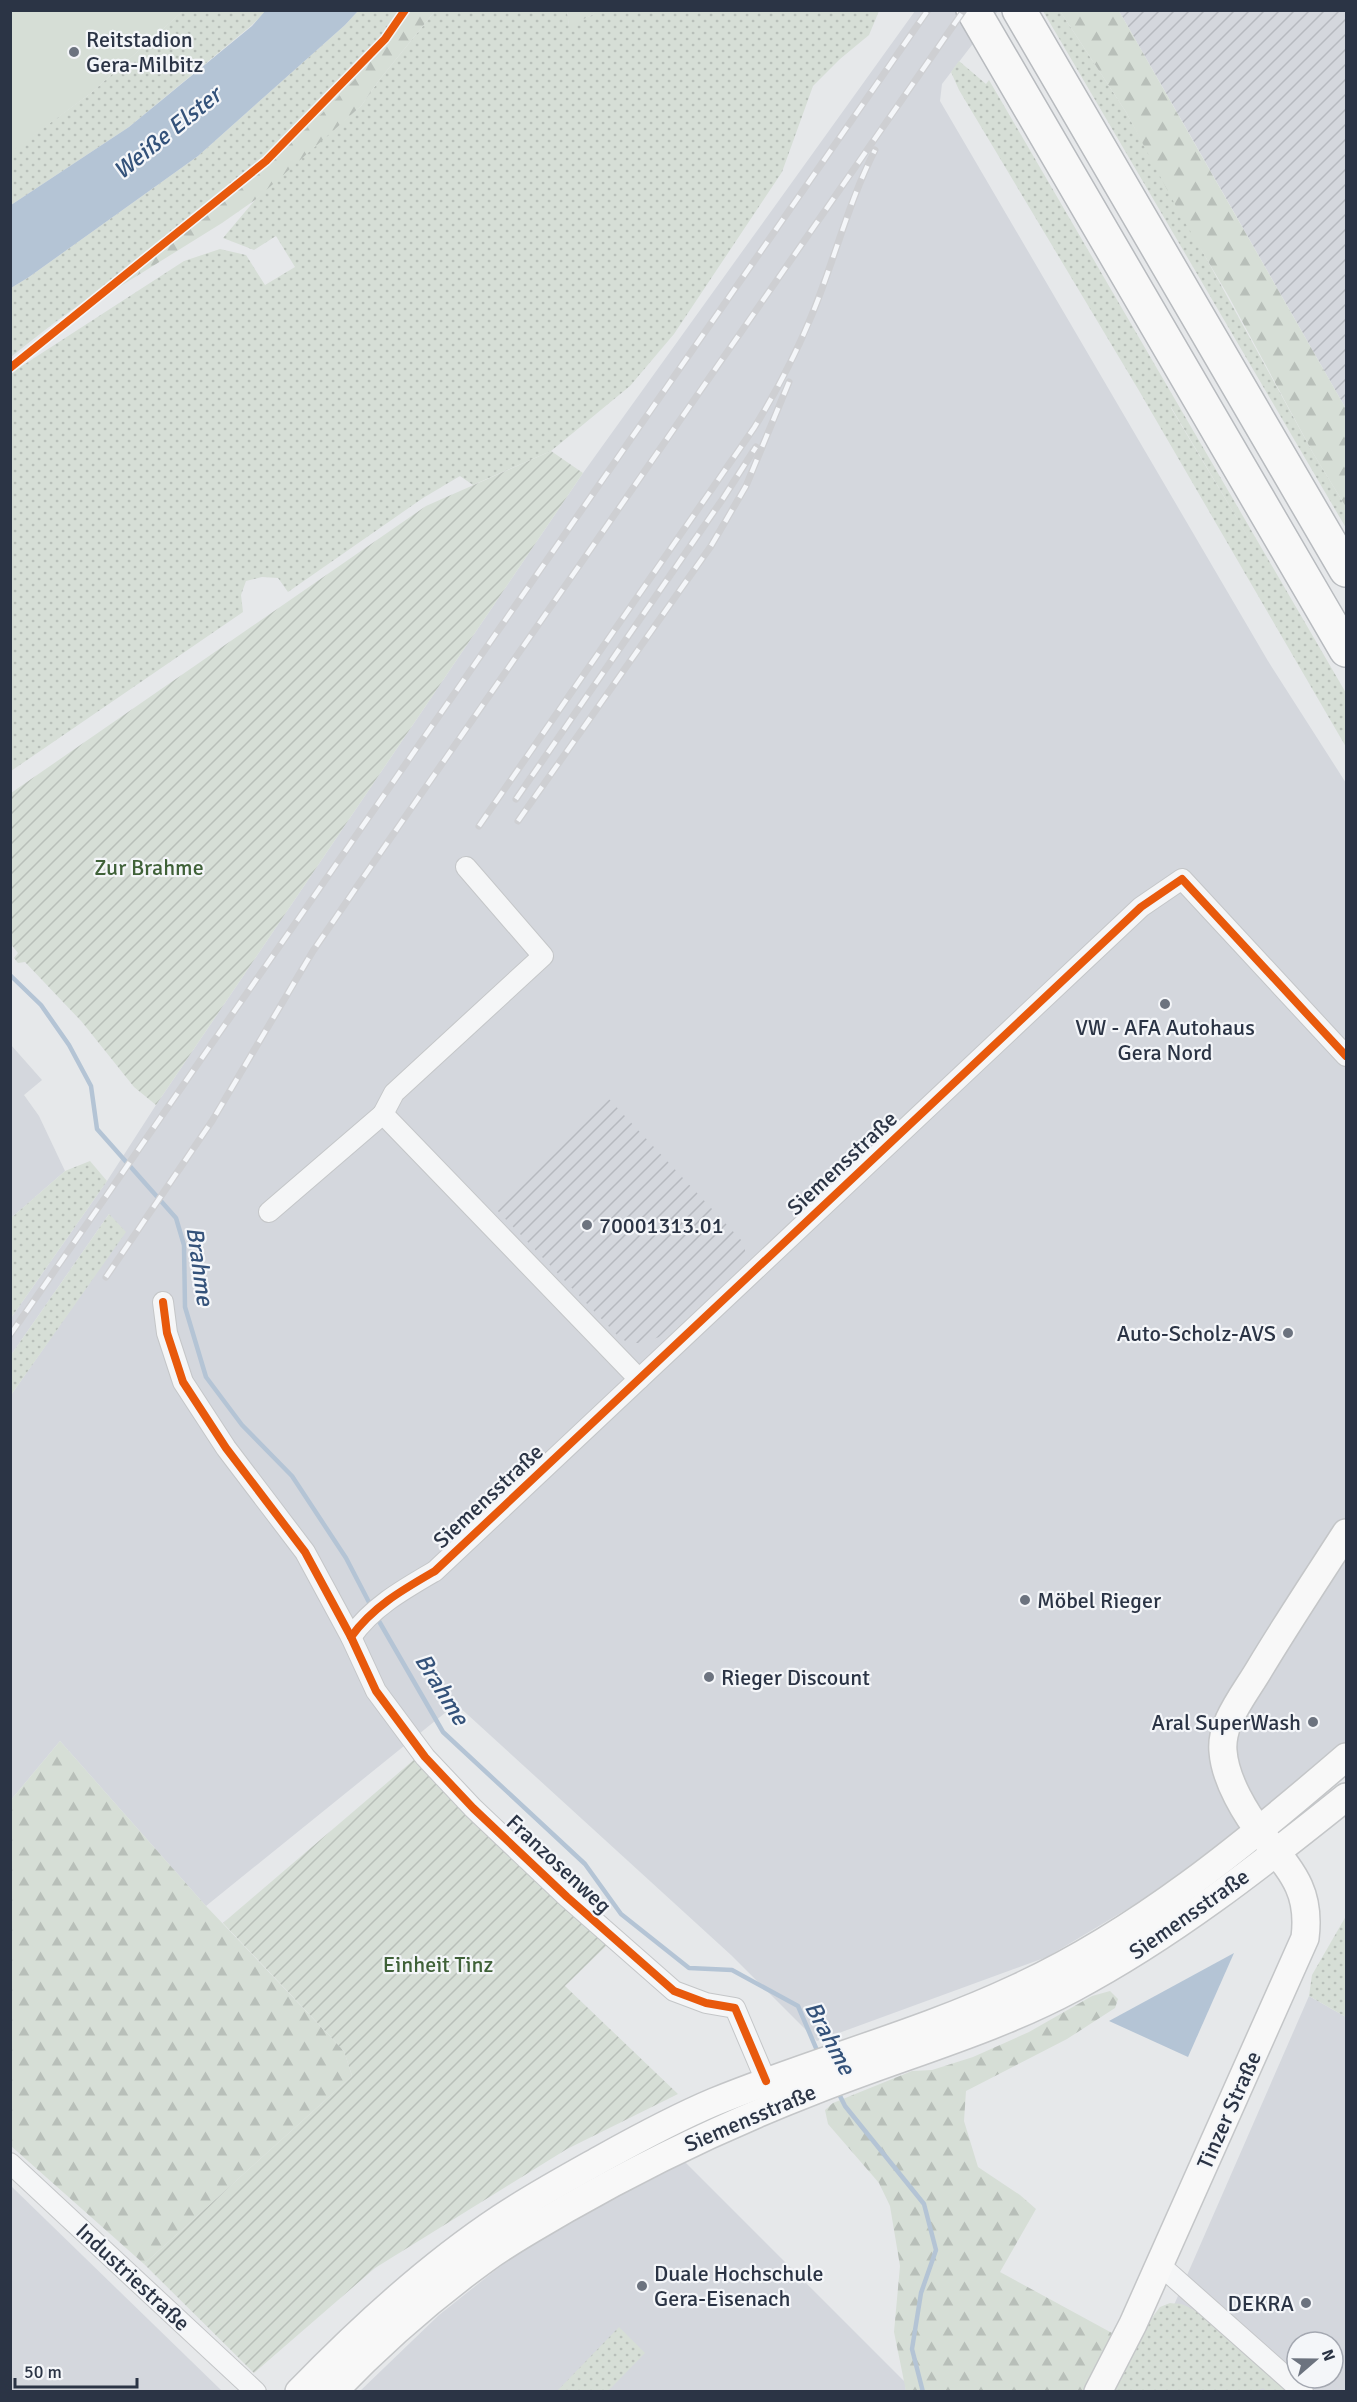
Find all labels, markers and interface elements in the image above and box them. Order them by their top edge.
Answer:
place label: Reitstadion Gera-Milbitz [86,26,204,78]
marker: Reitstadion Gera-Milbitz [67,45,81,59]
water label: Weiße Elster [107,78,230,186]
park label: Zur Brahme [94,854,204,881]
marker: VW - AFA Autohaus Gera Nord [1158,997,1172,1011]
place label: VW - AFA Autohaus Gera Nord [1075,1014,1255,1066]
street label: Siemensstraße [781,1105,903,1221]
place label: 70001313.01 [599,1212,724,1239]
marker: 70001313.01 [580,1218,594,1232]
water label: Brahme [180,1225,221,1308]
place label: Auto-Scholz-AVS [1117,1320,1276,1347]
marker: Auto-Scholz-AVS [1281,1326,1295,1340]
street label: Siemensstraße [427,1438,549,1554]
place label: Möbel Rieger [1037,1587,1161,1614]
marker: Möbel Rieger [1018,1593,1032,1607]
water label: Brahme [408,1647,476,1731]
place label: Rieger Discount [721,1664,870,1691]
marker: Rieger Discount [702,1670,716,1684]
place label: Aral SuperWash [1151,1709,1301,1736]
marker: Aral SuperWash [1306,1715,1320,1729]
street label: Franzosenweg [501,1809,617,1919]
street label: Siemensstraße [1124,1863,1254,1965]
park label: Einheit Tinz [383,1951,493,1978]
water label: Brahme [798,1996,862,2081]
street label: Tinzer Straße [1191,2047,1267,2173]
street label: Siemensstraße [680,2078,820,2158]
street label: Industriestraße [70,2217,196,2337]
place label: Duale Hochschule Gera-Eisenach [654,2260,823,2312]
marker: Duale Hochschule Gera-Eisenach [635,2279,649,2293]
place label: DEKRA [1228,2290,1295,2317]
marker: DEKRA [1299,2296,1313,2310]
north arrow [1285,2330,1345,2390]
text: N [1317,2347,1339,2364]
scale bar [15,2351,136,2389]
text: 50 m [24,2361,62,2383]

